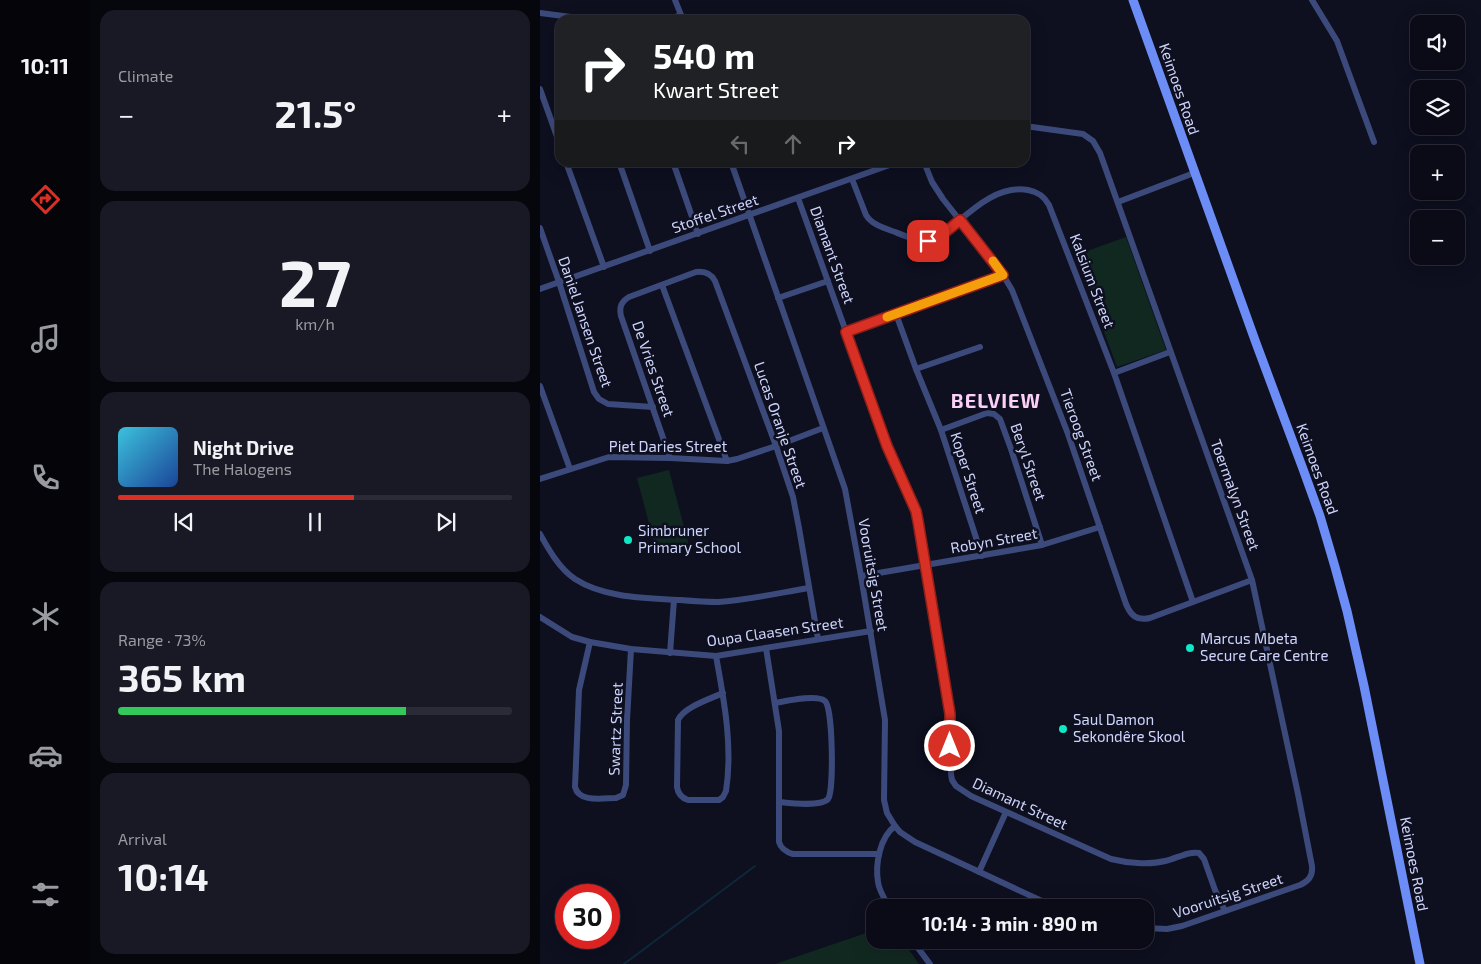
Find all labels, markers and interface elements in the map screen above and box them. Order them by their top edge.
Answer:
map controls [1410,15,1465,265]
button: sound [1410,15,1465,70]
text: 540 m [653,34,755,76]
icon: right [570,35,635,100]
street label: Keimoes Road [1156,41,1204,137]
text: 10:11 [21,52,69,78]
text: Climate [118,66,173,85]
text: Kwart Street [653,76,779,102]
button: layers [1410,80,1465,135]
text: 21.5° [275,90,356,136]
text: − [118,97,134,131]
text: + [497,97,512,131]
icon: left [726,130,754,158]
icon: ahead [779,130,807,158]
icon: right [832,130,860,158]
button: + [1410,145,1465,200]
icon: directions [28,182,63,217]
street label: Stoffel Street [669,190,761,236]
street label: Diamant Street [807,203,859,306]
button: − [1410,210,1465,265]
pin [907,220,949,262]
icon: arrive [914,227,942,255]
street label: Kalsium Street [1067,231,1119,331]
text: 27 [279,242,351,320]
street label: Daniel Jansen Street [555,254,617,390]
text: km/h [295,314,335,333]
street label: De Vries Street [629,318,679,419]
icon: music [28,321,63,356]
street label: Lucas Oranje Street [750,359,811,491]
street label: Tieroog Street [1057,386,1107,483]
district label: BELVIEW [951,388,1041,412]
street label: Beryl Street [1007,421,1051,503]
street label: Keimoes Road [1293,421,1343,517]
street label: Koper Street [947,430,991,516]
text: Night Drive [193,436,294,459]
street label: Piet Daries Street [609,437,727,455]
street label: Toermalyn Street [1208,437,1264,553]
text: The Halogens [193,459,292,478]
icon: phone [28,460,63,495]
icon: previous [170,508,198,536]
icon: pause [301,508,329,536]
icon: next [432,508,460,536]
street label: Vooruitsig Street [855,517,893,633]
place label: Simbruner Primary School [638,521,741,556]
street label: Robyn Street [949,523,1039,557]
marker: Simbruner Primary School [622,534,634,546]
icon: climate [28,599,63,634]
street label: Oupa Claasen Street [705,612,845,650]
place label: Marcus Mbeta Secure Care Centre [1200,629,1329,664]
text: Range · 73% [118,630,206,649]
marker: Marcus Mbeta Secure Care Centre [1184,642,1196,654]
text: 365 km [118,654,246,700]
street label: Swartz Street [604,682,626,776]
place label: Saul Damon Sekondêre Skool [1073,710,1186,745]
position arrow [923,719,975,771]
marker: Saul Damon Sekondêre Skool [1057,723,1069,735]
icon: car [28,738,63,773]
street label: Diamant Street [970,773,1071,833]
street label: Keimoes Road [1397,815,1433,912]
text: Arrival [118,829,167,848]
text: 10:14 [118,853,209,899]
street label: Vooruitsig Street [1171,869,1285,921]
icon: filters [28,877,63,912]
speed limit sign: 30 [555,884,620,949]
text: 10:14 · 3 min · 890 m [922,912,1098,935]

